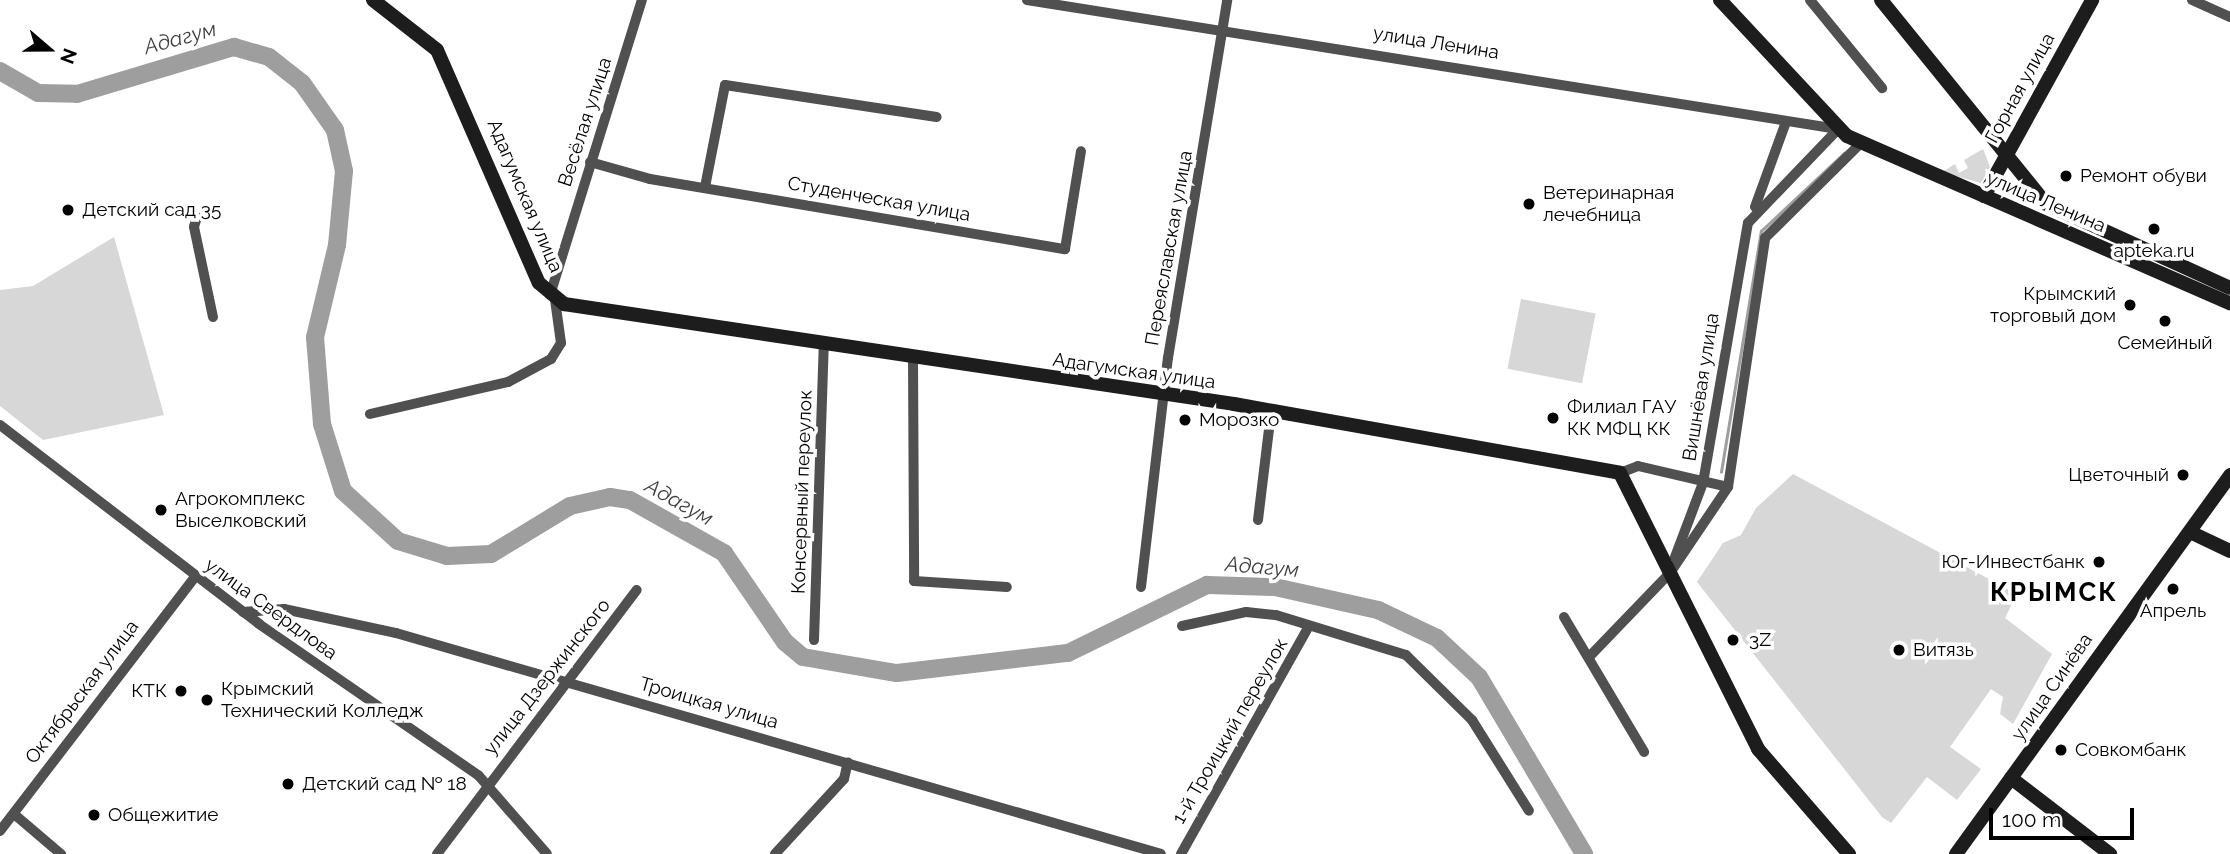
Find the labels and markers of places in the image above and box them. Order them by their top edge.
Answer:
place label: Ремонт обуви [2080,165,2207,187]
marker: Ремонт обуви [2058,168,2074,184]
place label: Ветеринарная лечебница [1543,182,1674,226]
marker: Ветеринарная лечебница [1521,196,1537,212]
place label: Детский сад 35 [82,199,221,221]
marker: Детский сад 35 [60,202,76,218]
marker: apteka.ru [2146,221,2162,237]
place label: apteka.ru [2113,240,2195,262]
place label: Крымский торговый дом [1990,283,2116,327]
marker: Крымский торговый дом [2122,297,2138,313]
marker: Семейный [2157,313,2173,329]
place label: Семейный [2117,332,2213,354]
place label: Филиал ГАУ КК МФЦ КК [1567,396,1676,440]
place label: Морозко [1199,409,1279,431]
marker: Филиал ГАУ КК МФЦ КК [1545,410,1561,426]
marker: Морозко [1177,412,1193,428]
place label: Цветочный [2068,464,2169,486]
marker: Цветочный [2175,467,2191,483]
place label: Агрокомплекс Выселковский [175,488,307,532]
marker: Агрокомплекс Выселковский [153,502,169,518]
place label: Юг-Инвестбанк [1942,551,2085,573]
marker: Юг-Инвестбанк [2091,554,2107,570]
marker: Апрель [2165,581,2181,597]
place label: Апрель [2140,600,2206,622]
place label: 3Z [1749,629,1771,651]
marker: 3Z [1723,630,1743,650]
place label: Витязь [1913,639,1974,661]
marker: Витязь [1891,642,1907,658]
place label: Крымский Технический Колледж [221,678,424,722]
place label: КТК [131,680,167,702]
marker: КТК [173,683,189,699]
marker: Крымский Технический Колледж [199,692,215,708]
place label: Совкомбанк [2075,739,2186,761]
marker: Совкомбанк [2053,742,2069,758]
place label: Детский сад № 18 [302,773,467,795]
marker: Детский сад № 18 [280,776,296,792]
place label: Общежитие [108,804,218,826]
marker: Общежитие [86,807,102,823]

